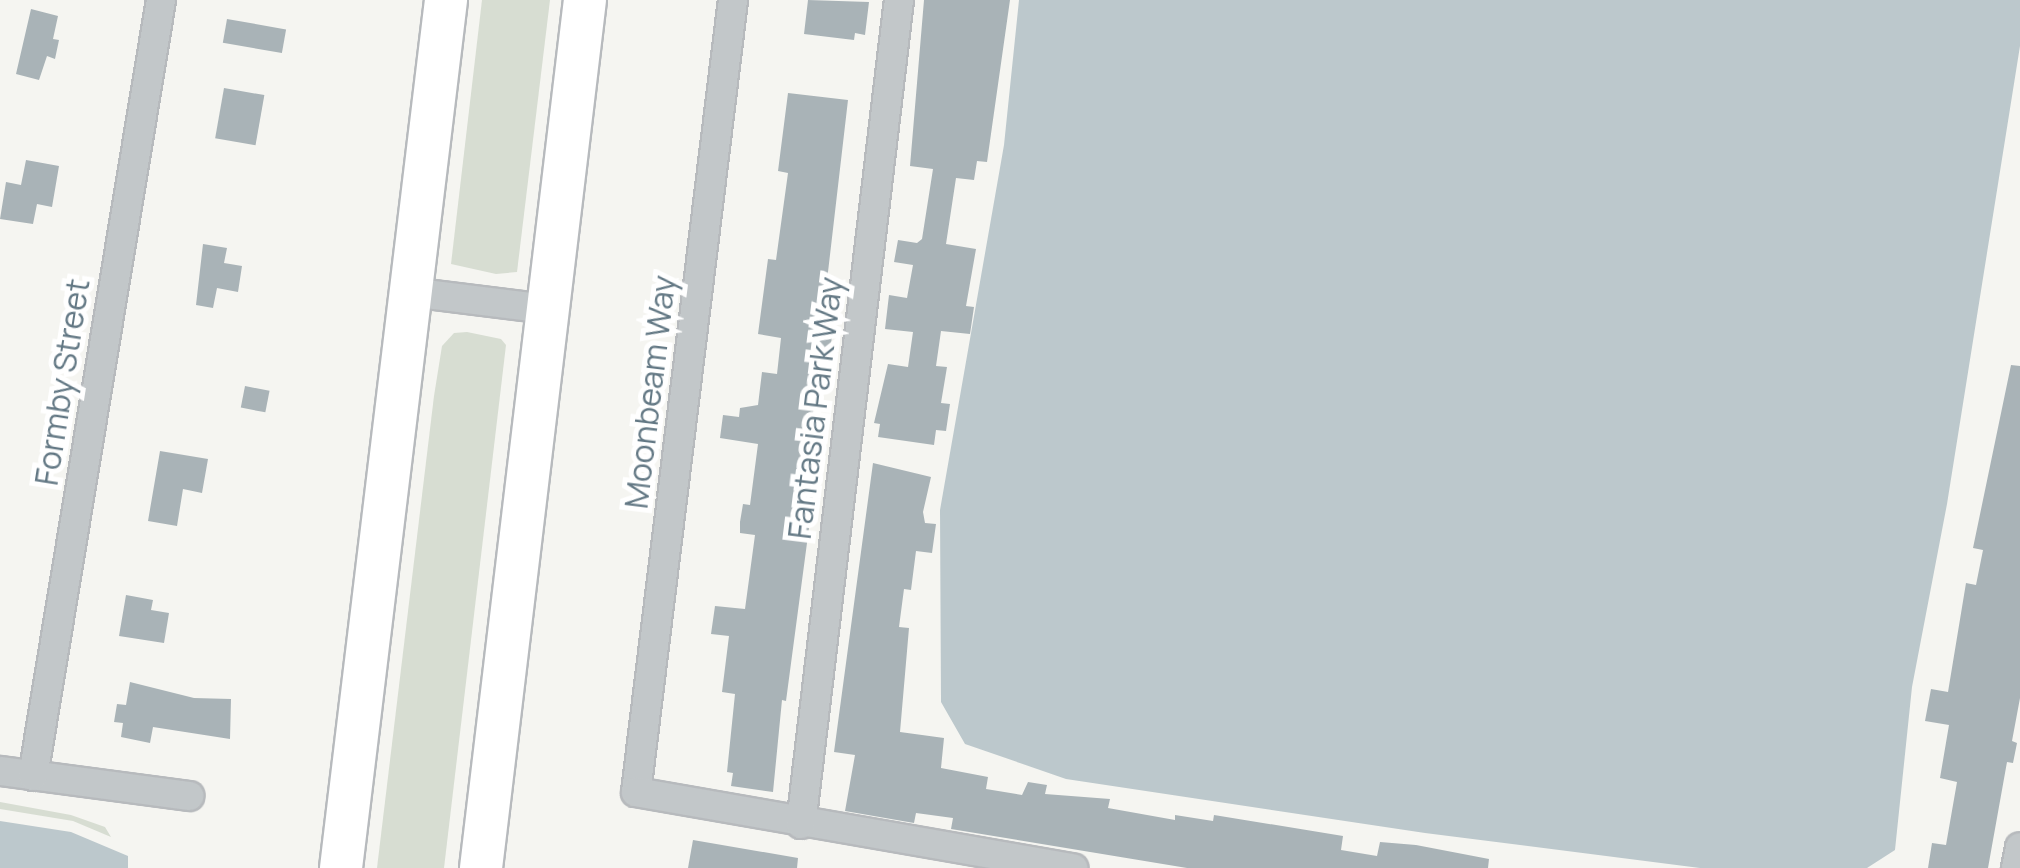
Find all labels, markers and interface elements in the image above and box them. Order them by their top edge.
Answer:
street label: Moonbeam Way [617,273,683,511]
street label: Fantasia Park Way [780,275,850,541]
street label: Formby Street [27,276,97,488]

